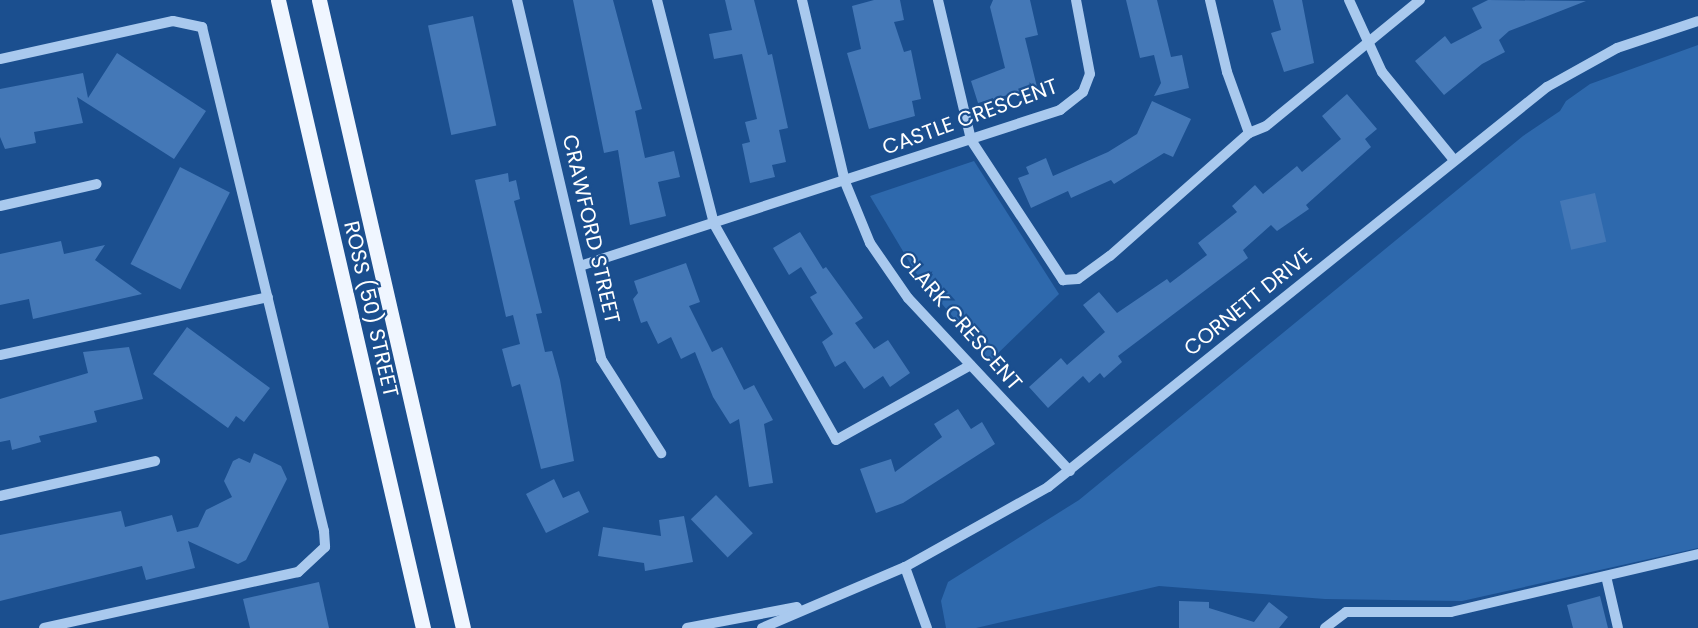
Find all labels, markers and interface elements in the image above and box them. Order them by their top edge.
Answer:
street label: CASTLE CRESCENT [879,74,1061,160]
street label: CRAWFORD STREET [557,132,625,326]
street label: ROSS (50) STREET [338,218,404,400]
street label: CORNETT DRIVE [1179,243,1317,361]
street label: CLARK CRESCENT [893,246,1027,396]

